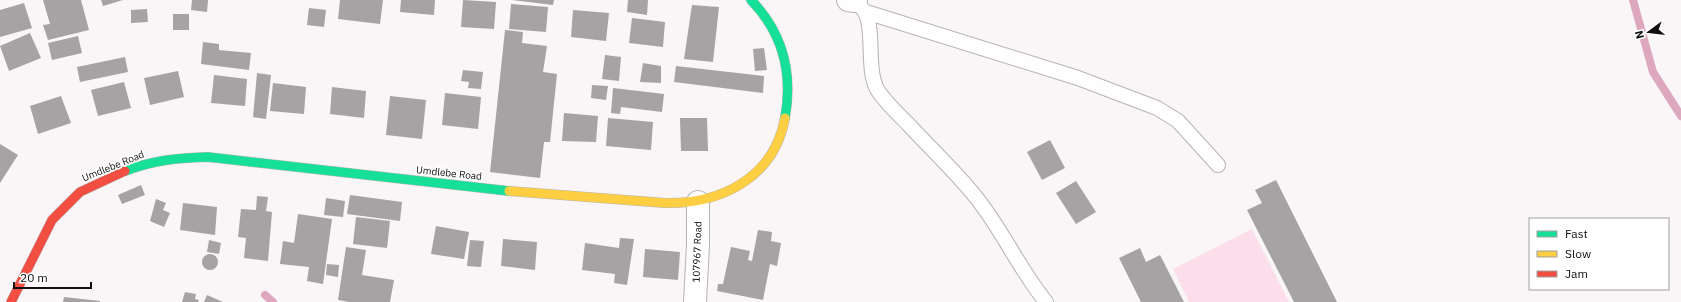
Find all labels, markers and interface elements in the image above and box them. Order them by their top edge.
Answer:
north arrow [1629,12,1669,52]
text: N [1632,29,1647,40]
street label: Umdlebe Road [80,148,146,184]
street label: Umdlebe Road [415,163,483,183]
legend [1529,218,1669,290]
street label: 107967 Road [689,221,705,283]
text: Fast [1565,226,1588,241]
text: Slow [1565,246,1591,261]
scale bar [14,264,91,290]
text: Jam [1565,266,1588,281]
text: 20 m [20,270,48,285]

